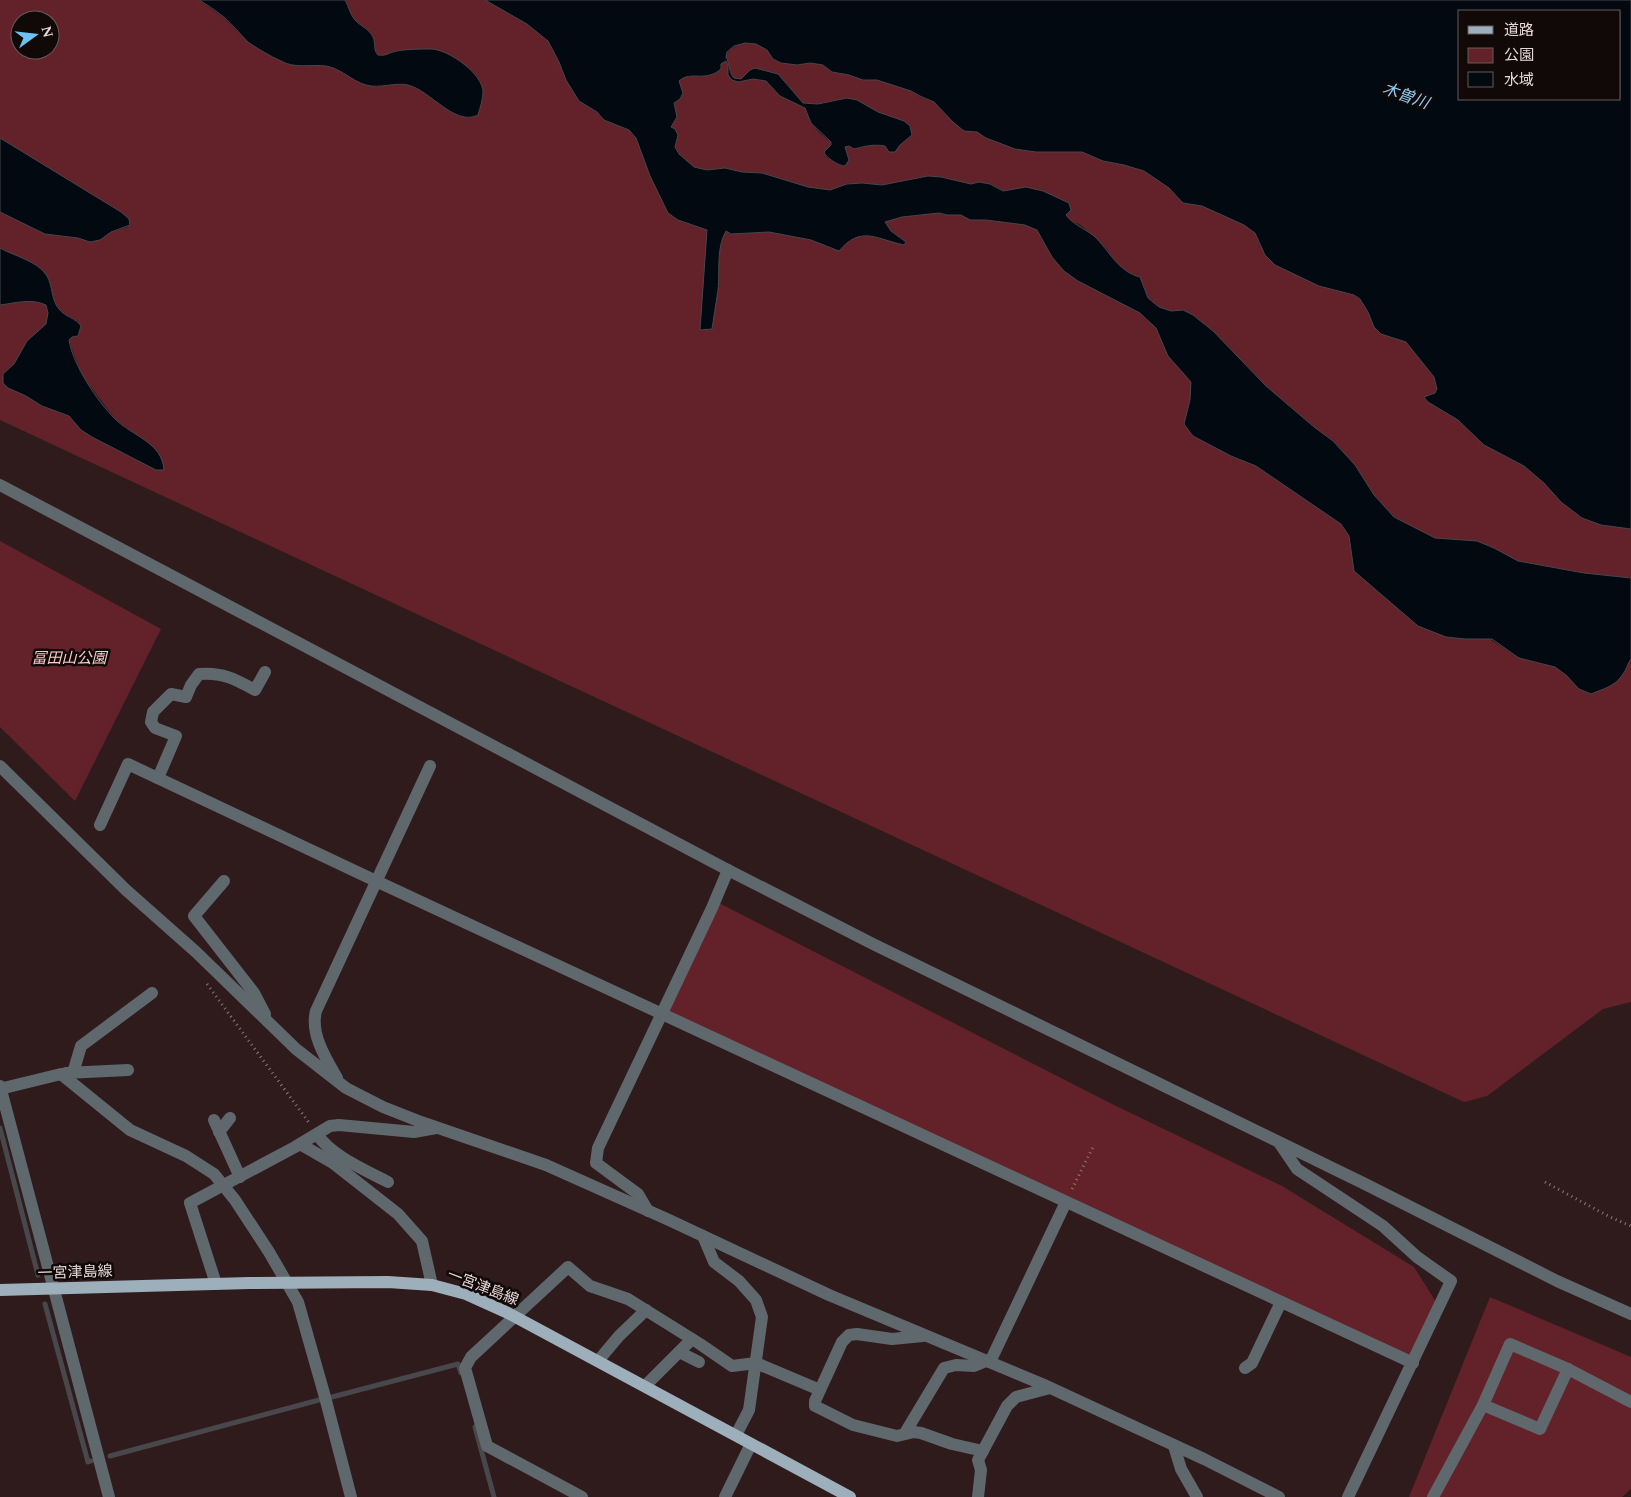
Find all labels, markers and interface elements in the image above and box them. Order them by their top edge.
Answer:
north arrow [10,10,60,60]
legend [1458,10,1621,100]
text: 道路 [1504,19,1534,42]
text: N [35,24,59,40]
text: 公園 [1504,44,1534,67]
text: 水域 [1504,69,1534,92]
water label: 木曽川 [1379,76,1434,116]
park label: 冨田山公園 [31,647,108,670]
street label: 一宮津島線 [37,1260,113,1285]
street label: 一宮津島線 [444,1263,522,1312]

